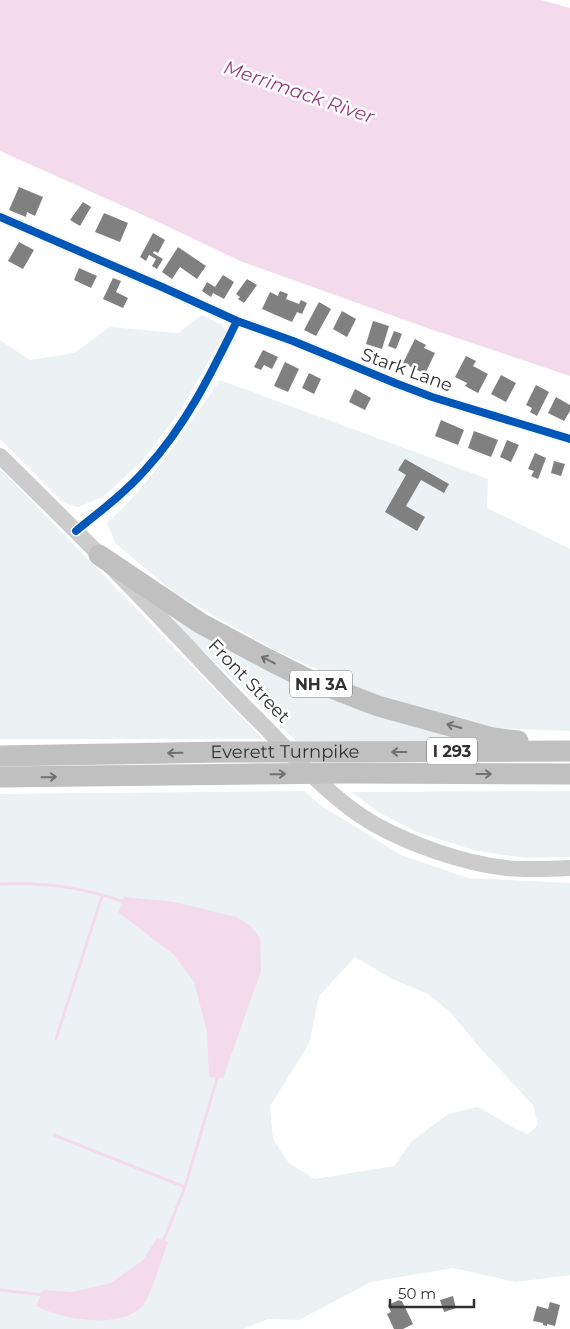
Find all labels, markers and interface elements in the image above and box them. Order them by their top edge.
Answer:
water label: Merrimack River [221,55,378,129]
street label: Stark Lane [358,343,456,397]
street label: Front Street [204,634,294,728]
one-way arrow [261,655,276,664]
road number: NH 3A [290,671,352,698]
one-way arrow [446,721,462,730]
road number: I 293 [427,738,477,764]
street label: Everett Turnpike [210,741,360,763]
one-way arrow [391,747,407,756]
one-way arrow [168,748,184,758]
one-way arrow [476,769,492,779]
one-way arrow [270,770,286,779]
one-way arrow [40,772,56,782]
scale bar [390,1276,474,1308]
text: 50 m [398,1284,436,1303]

